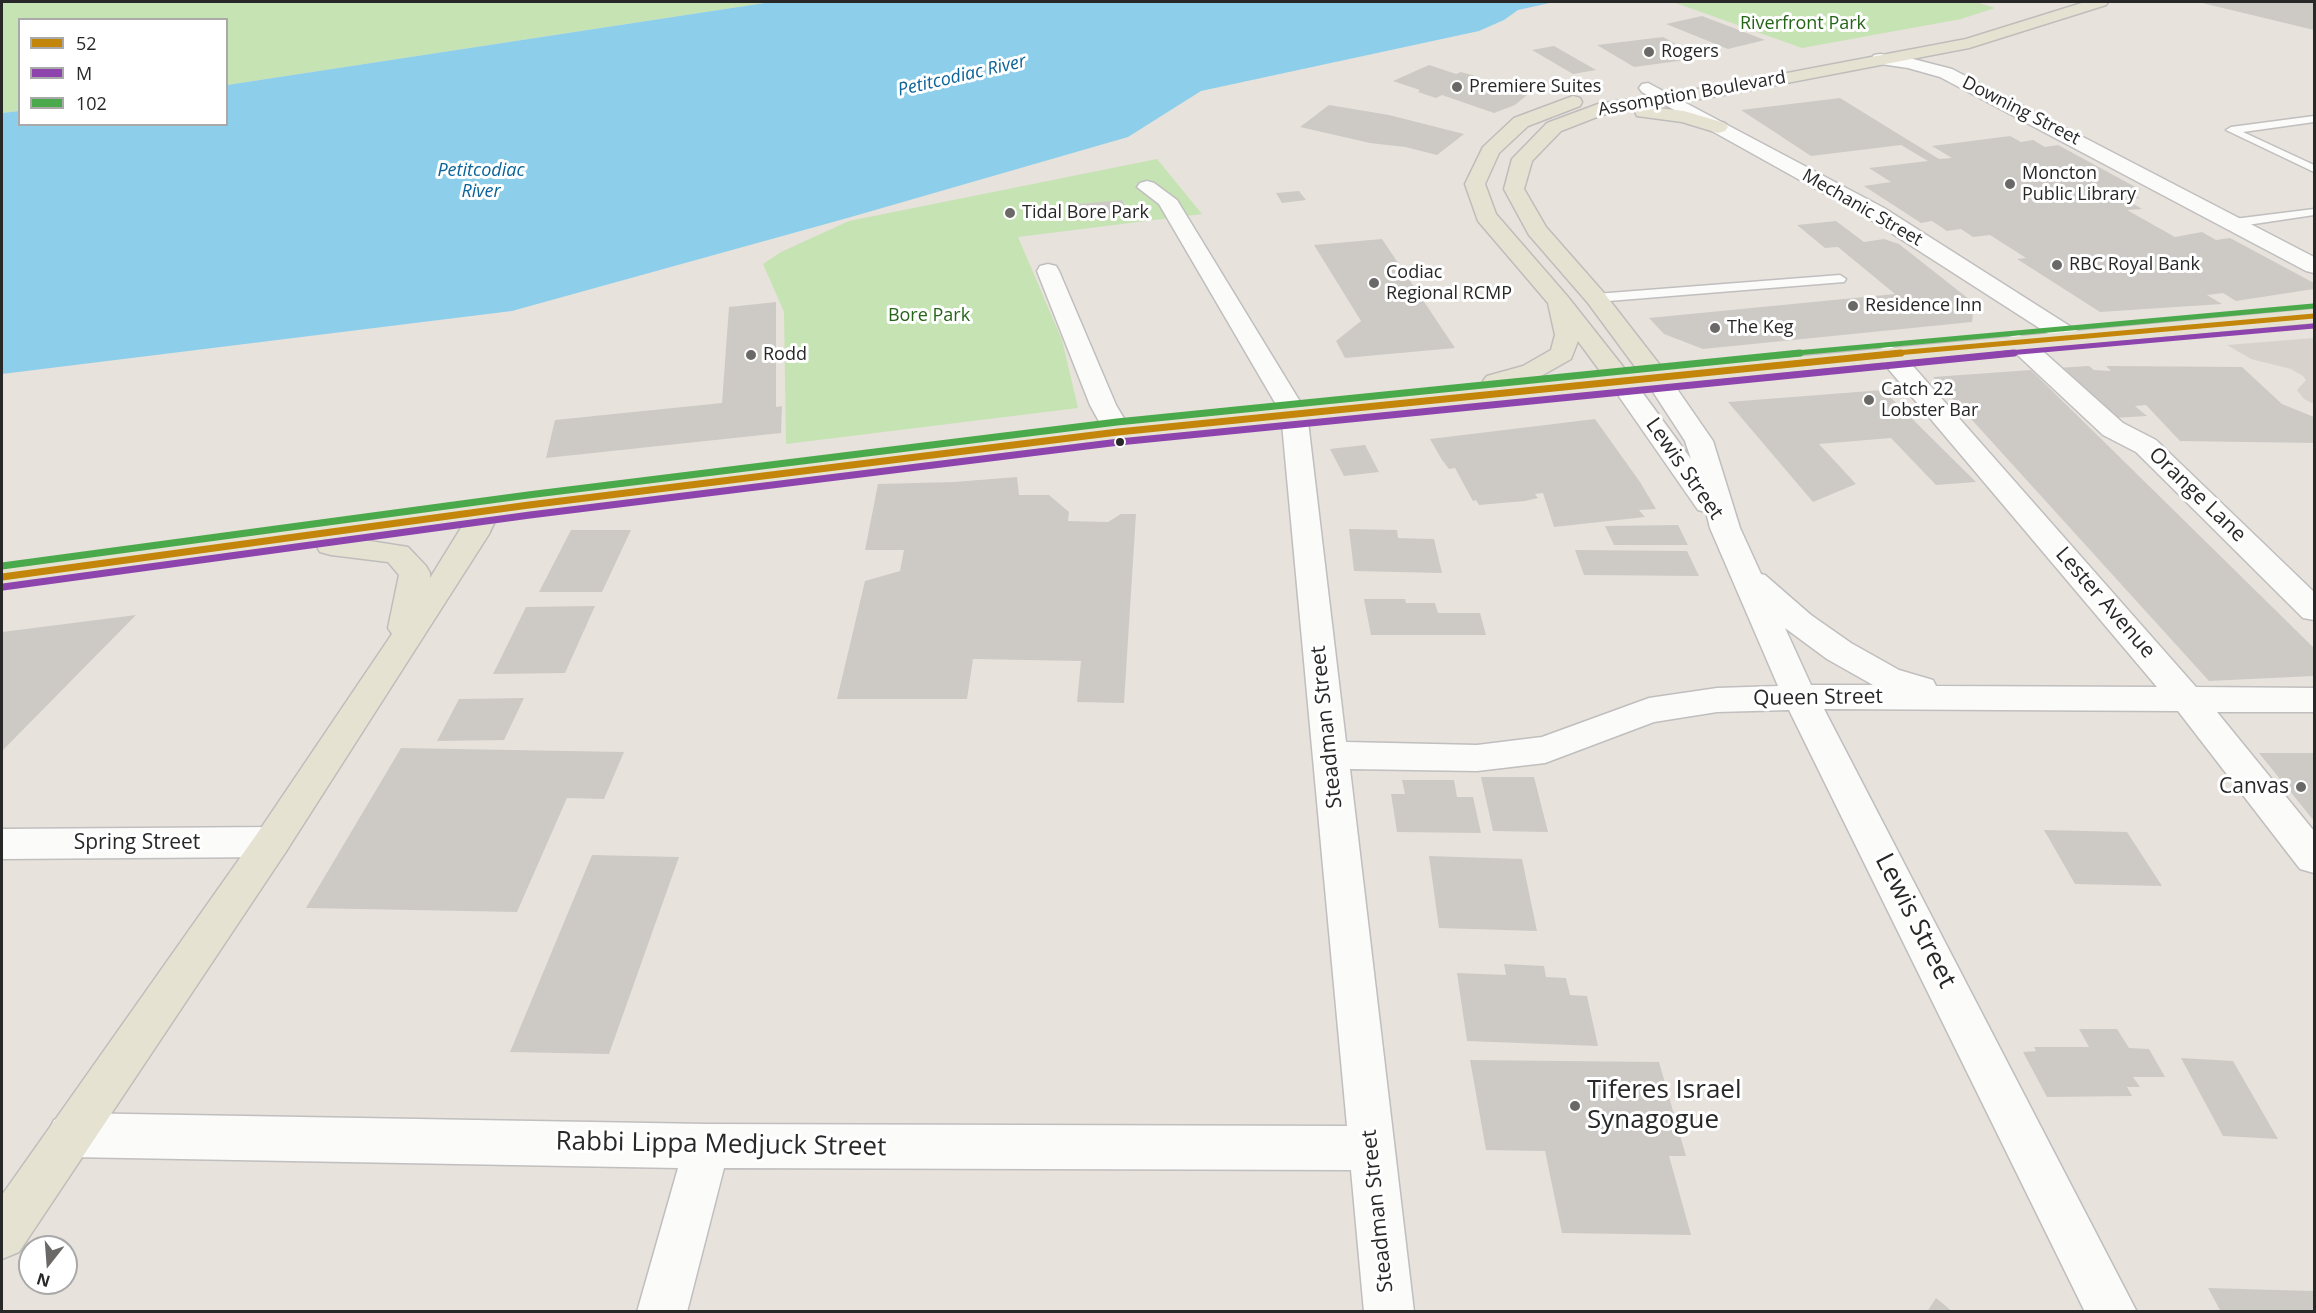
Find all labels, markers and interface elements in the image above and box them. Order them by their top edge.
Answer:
park label: Riverfront Park [1740,13,1866,35]
legend [18,18,228,126]
text: 52 [76,31,97,55]
place label: Rogers [1661,41,1719,63]
marker: Rogers [1642,45,1656,59]
water label: Petitcodiac River [896,51,1028,101]
text: M [76,61,92,85]
street label: Assomption Boulevard [1597,67,1787,121]
street label: Downing Street [1959,72,2083,150]
place label: Premiere Suites [1469,76,1601,98]
marker: Premiere Suites [1450,80,1464,94]
text: 102 [76,91,107,115]
water label: Petitcodiac River [437,160,525,202]
place label: Moncton Public Library [2022,163,2136,206]
street label: Mechanic Street [1798,165,1926,251]
marker: Moncton Public Library [2003,177,2017,191]
place label: Tidal Bore Park [1022,202,1149,224]
marker: Tidal Bore Park [1003,206,1017,220]
place label: RBC Royal Bank [2069,254,2200,276]
marker: RBC Royal Bank [2050,258,2064,272]
place label: Codiac Regional RCMP [1386,262,1512,304]
marker: Codiac Regional RCMP [1367,276,1381,290]
place label: Residence Inn [1865,295,1982,317]
marker: Residence Inn [1846,299,1860,313]
park label: Bore Park [888,305,970,327]
place label: The Keg [1727,317,1794,339]
marker: The Keg [1708,321,1722,335]
place label: Rodd [763,344,807,366]
marker: Rodd [744,348,758,362]
place label: Catch 22 Lobster Bar [1881,379,1978,422]
marker: Catch 22 Lobster Bar [1862,393,1876,407]
street label: Lewis Street [1640,413,1728,525]
unlabelled marker [1114,436,1126,448]
street label: Orange Lane [2143,442,2251,548]
street label: Lester Avenue [2050,542,2160,664]
street label: Steadman Street [1306,644,1348,810]
street label: Queen Street [1753,684,1883,712]
place label: Canvas [2219,774,2289,800]
marker: Canvas [2294,780,2308,794]
street label: Spring Street [74,830,200,856]
street label: Lewis Street [1868,849,1962,993]
place label: Tiferes Israel Synagogue [1587,1075,1741,1136]
marker: Tiferes Israel Synagogue [1568,1099,1582,1113]
street label: Rabbi Lippa Medjuck Street [555,1127,887,1163]
street label: Steadman Street [1357,1128,1399,1294]
north arrow [18,1235,78,1295]
text: N [34,1268,53,1293]

